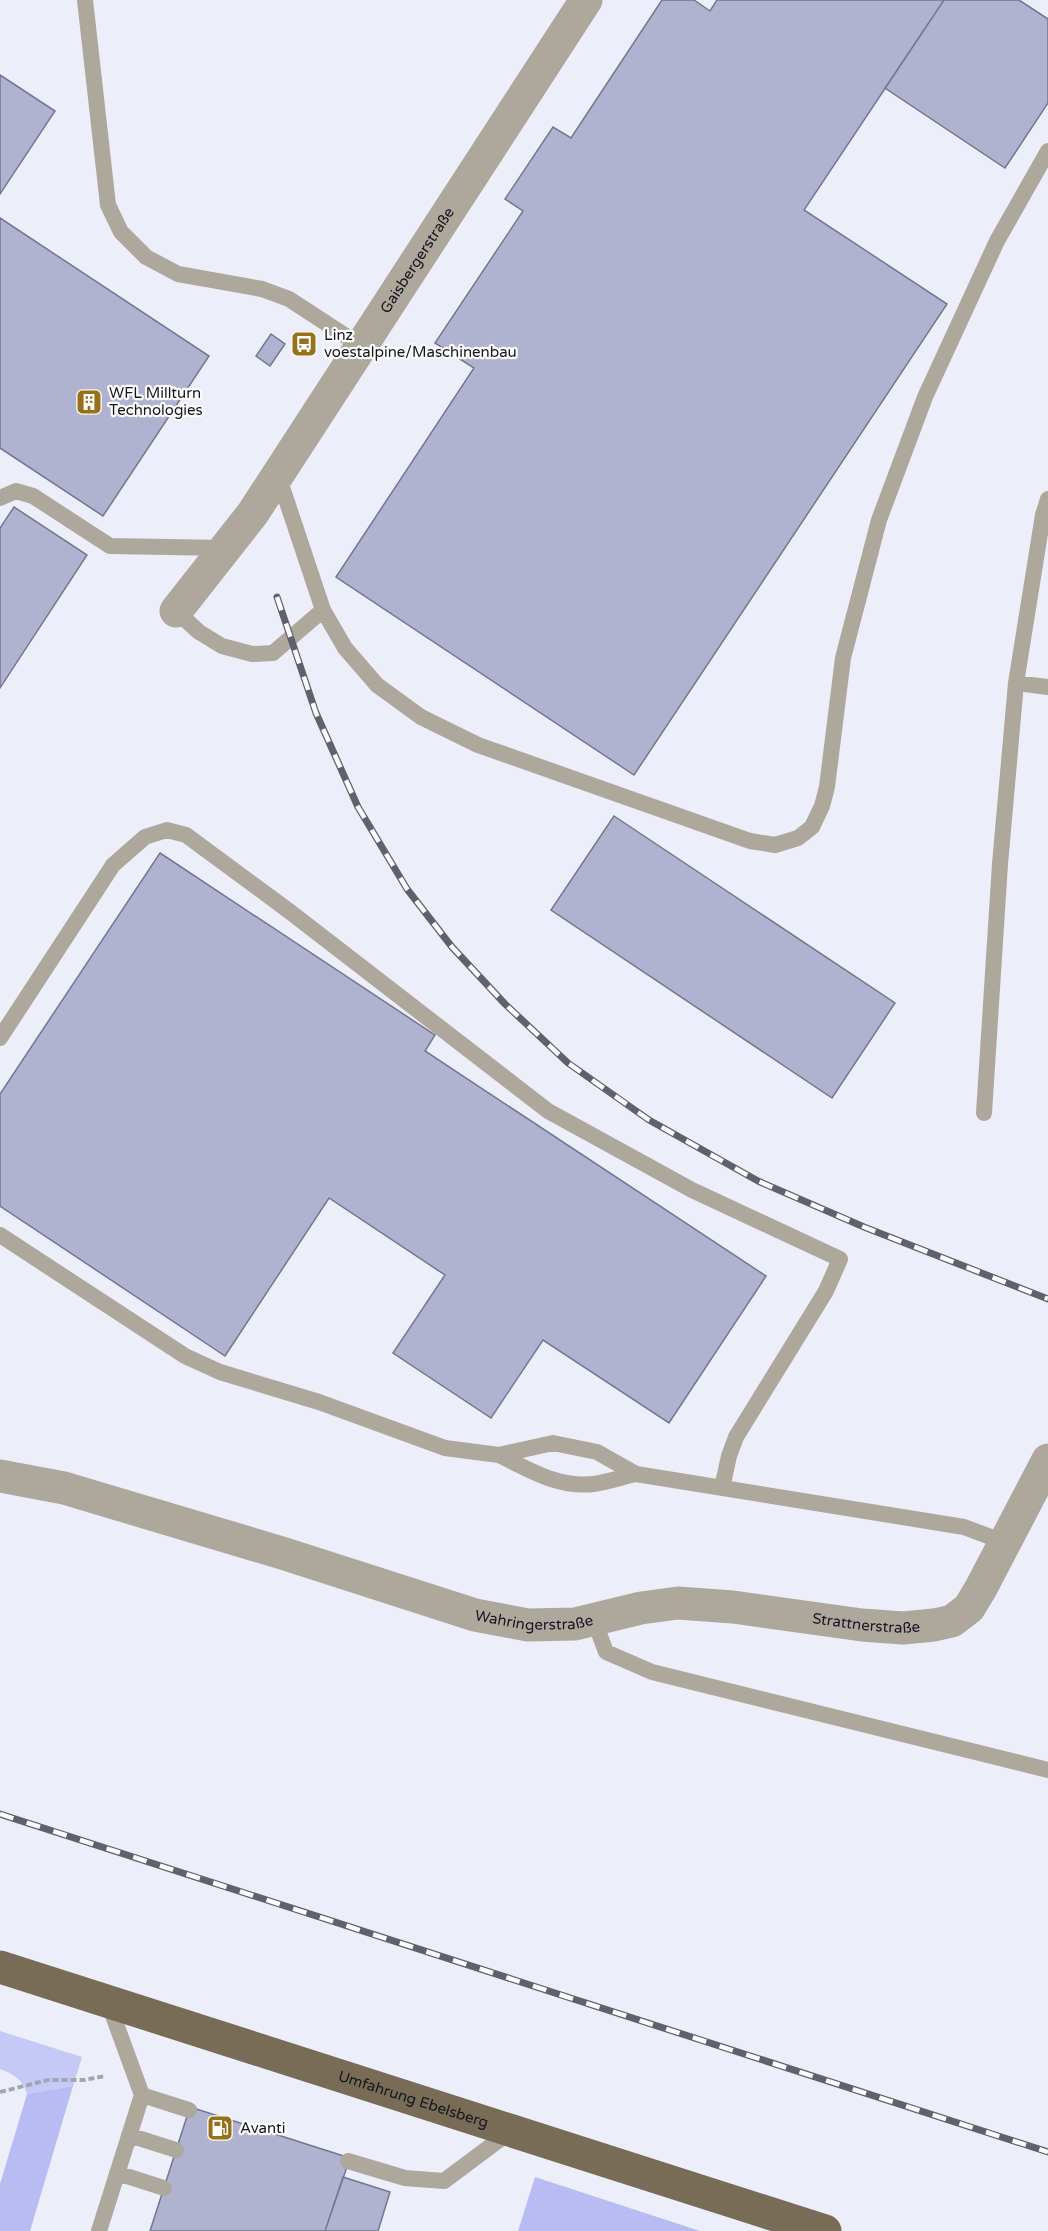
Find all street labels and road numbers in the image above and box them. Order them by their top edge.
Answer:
street label: Gaisbergerstraße [376,204,458,317]
street label: Wahringerstraße [473,1606,595,1634]
street label: Strattnerstraße [811,1609,921,1637]
street label: Umfahrung Ebelsberg [336,2067,491,2132]

